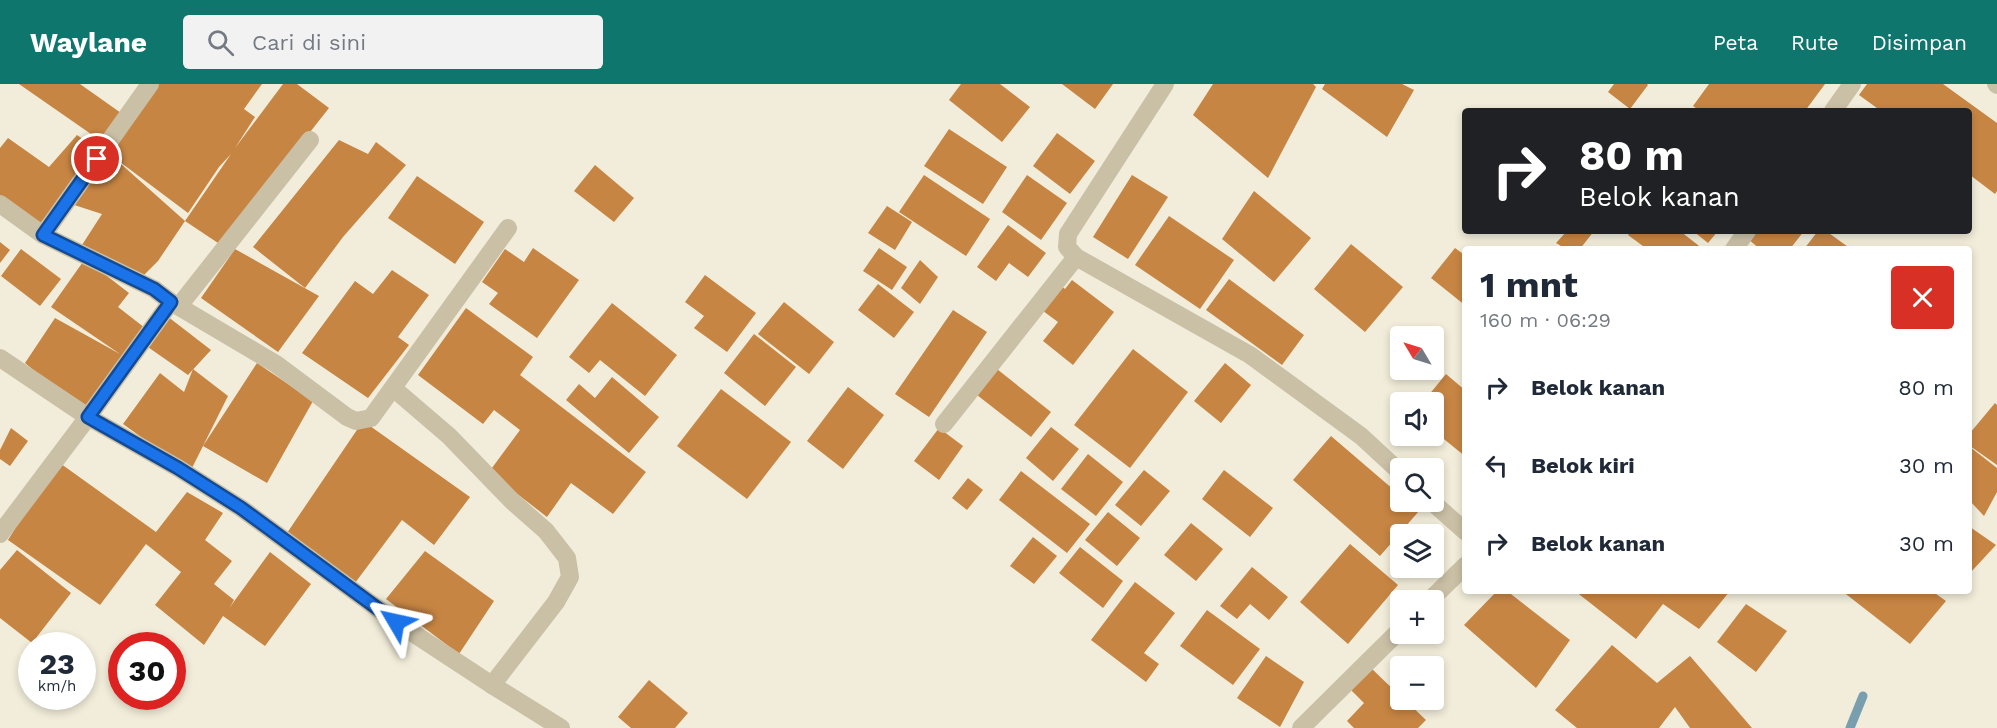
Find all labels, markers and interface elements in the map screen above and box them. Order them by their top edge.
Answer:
search box [183,15,603,69]
text: Waylane [30,26,147,59]
icon: search [204,26,237,59]
text: Cari di sini [252,30,366,55]
text: Peta [1713,30,1758,55]
text: Rute [1791,30,1839,55]
text: Disimpan [1872,30,1967,55]
text: 80 m [1579,131,1684,180]
icon: right [1480,132,1558,210]
pin [71,133,122,184]
icon: arrive [80,142,113,175]
text: Belok kanan [1579,181,1740,213]
text: 1 mnt [1480,264,1578,306]
button: close [1891,266,1954,329]
text: 160 m · 06:29 [1480,308,1611,332]
north arrow [1390,326,1444,380]
map controls [1390,326,1444,710]
icon: right [1480,371,1513,404]
text: Belok kanan [1531,375,1665,400]
text: 80 m [1898,375,1954,400]
button: sound [1390,392,1444,446]
icon: left [1480,449,1513,482]
text: Belok kiri [1531,453,1635,478]
text: 30 m [1899,453,1954,478]
button: search [1390,458,1444,512]
button: layers [1390,524,1444,578]
icon: right [1480,527,1513,560]
text: Belok kanan [1531,531,1665,556]
text: 30 m [1899,531,1954,556]
position arrow [364,590,428,654]
button: + [1390,590,1444,644]
speed limit sign: 30 [108,632,186,710]
text: 23 [39,646,75,681]
button: − [1390,656,1444,710]
text: km/h [38,677,76,695]

